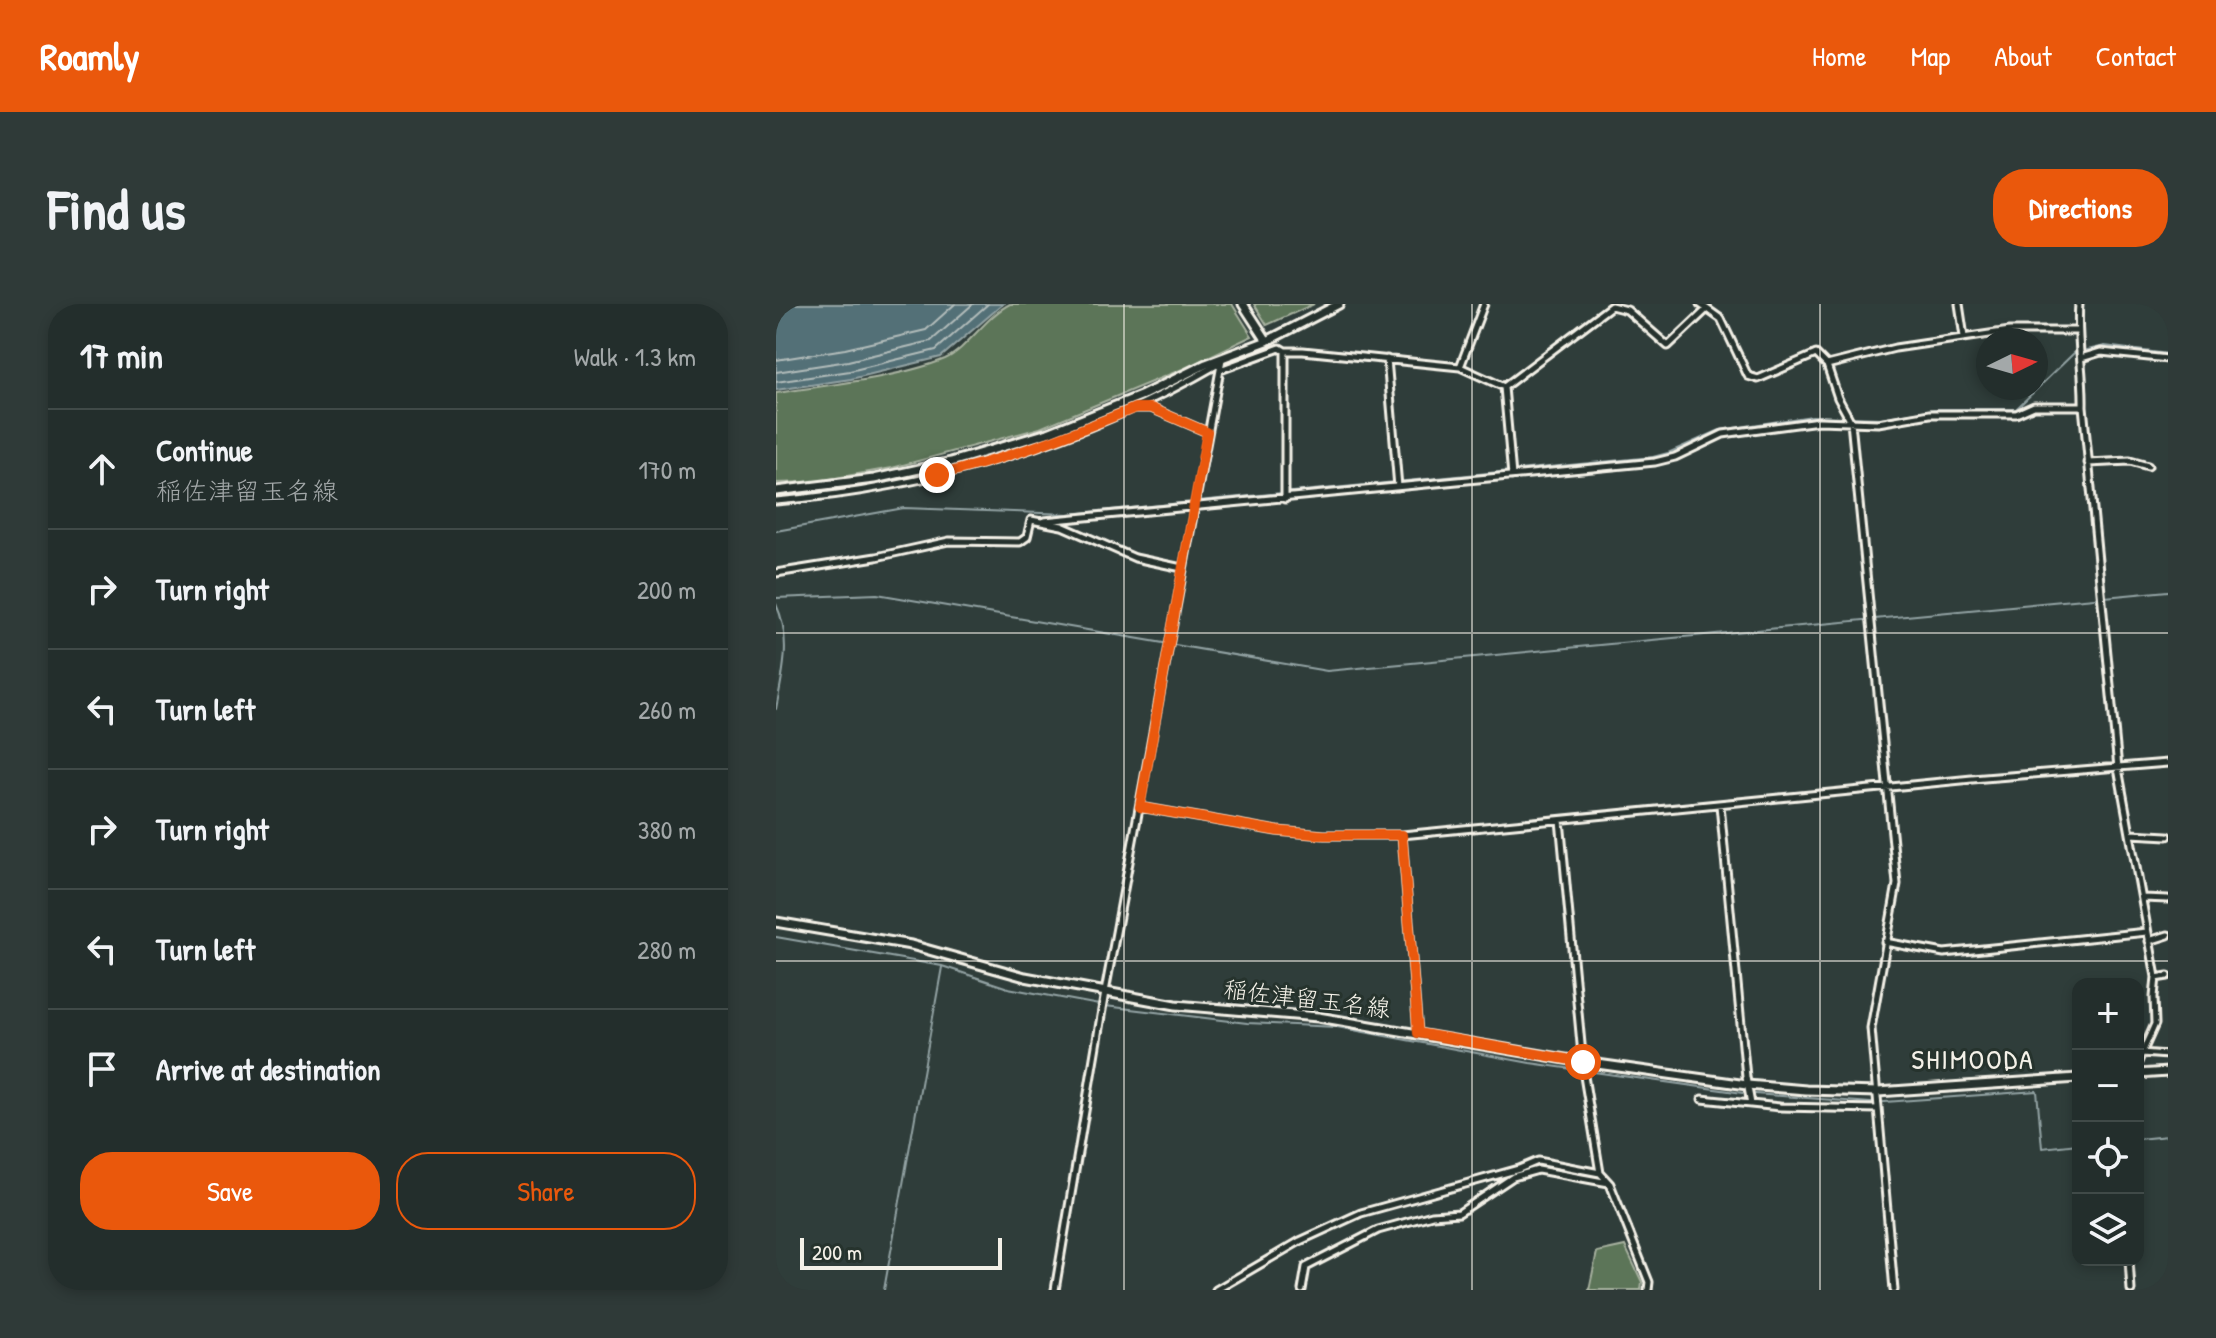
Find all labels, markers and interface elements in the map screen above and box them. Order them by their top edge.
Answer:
text: Roamly [40,30,139,82]
text: Home [1812,37,1867,75]
text: Map [1911,37,1950,75]
text: About [1994,37,2052,75]
text: Contact [2096,37,2176,75]
button: Directions [1993,169,2168,247]
text: Find us [48,171,186,246]
north arrow [1976,328,2048,400]
text: 17 min [80,333,163,379]
text: Walk · 1.3 km [574,339,696,374]
text: Continue [156,430,253,470]
icon: ahead [80,447,124,491]
text: 170 m [638,452,696,487]
route end [919,457,955,493]
text: 稲佐津留玉名線 [156,473,338,508]
icon: right [80,567,124,611]
text: Turn right [156,569,269,609]
text: 200 m [637,572,696,607]
icon: left [80,687,124,731]
text: Turn left [156,689,255,729]
text: 260 m [638,692,696,727]
icon: right [80,807,124,851]
text: Turn right [156,809,269,849]
text: 380 m [638,812,696,847]
icon: left [80,927,124,971]
text: Turn left [156,929,255,969]
text: 280 m [637,932,696,967]
street label: 稲佐津留玉名線 [1222,972,1392,1024]
map controls [2072,978,2144,1266]
button: + [2072,978,2144,1050]
district label: SHIMOODA [1911,1040,2035,1078]
route start [1565,1044,1601,1080]
icon: arrive [80,1047,124,1091]
text: Arrive at destination [156,1049,381,1089]
button: − [2072,1050,2144,1122]
button: locate [2072,1122,2144,1194]
button: Save [80,1152,380,1230]
button: Share [396,1152,696,1230]
button: layers [2072,1194,2144,1266]
scale bar [800,1234,1002,1270]
text: 200 m [812,1237,862,1267]

